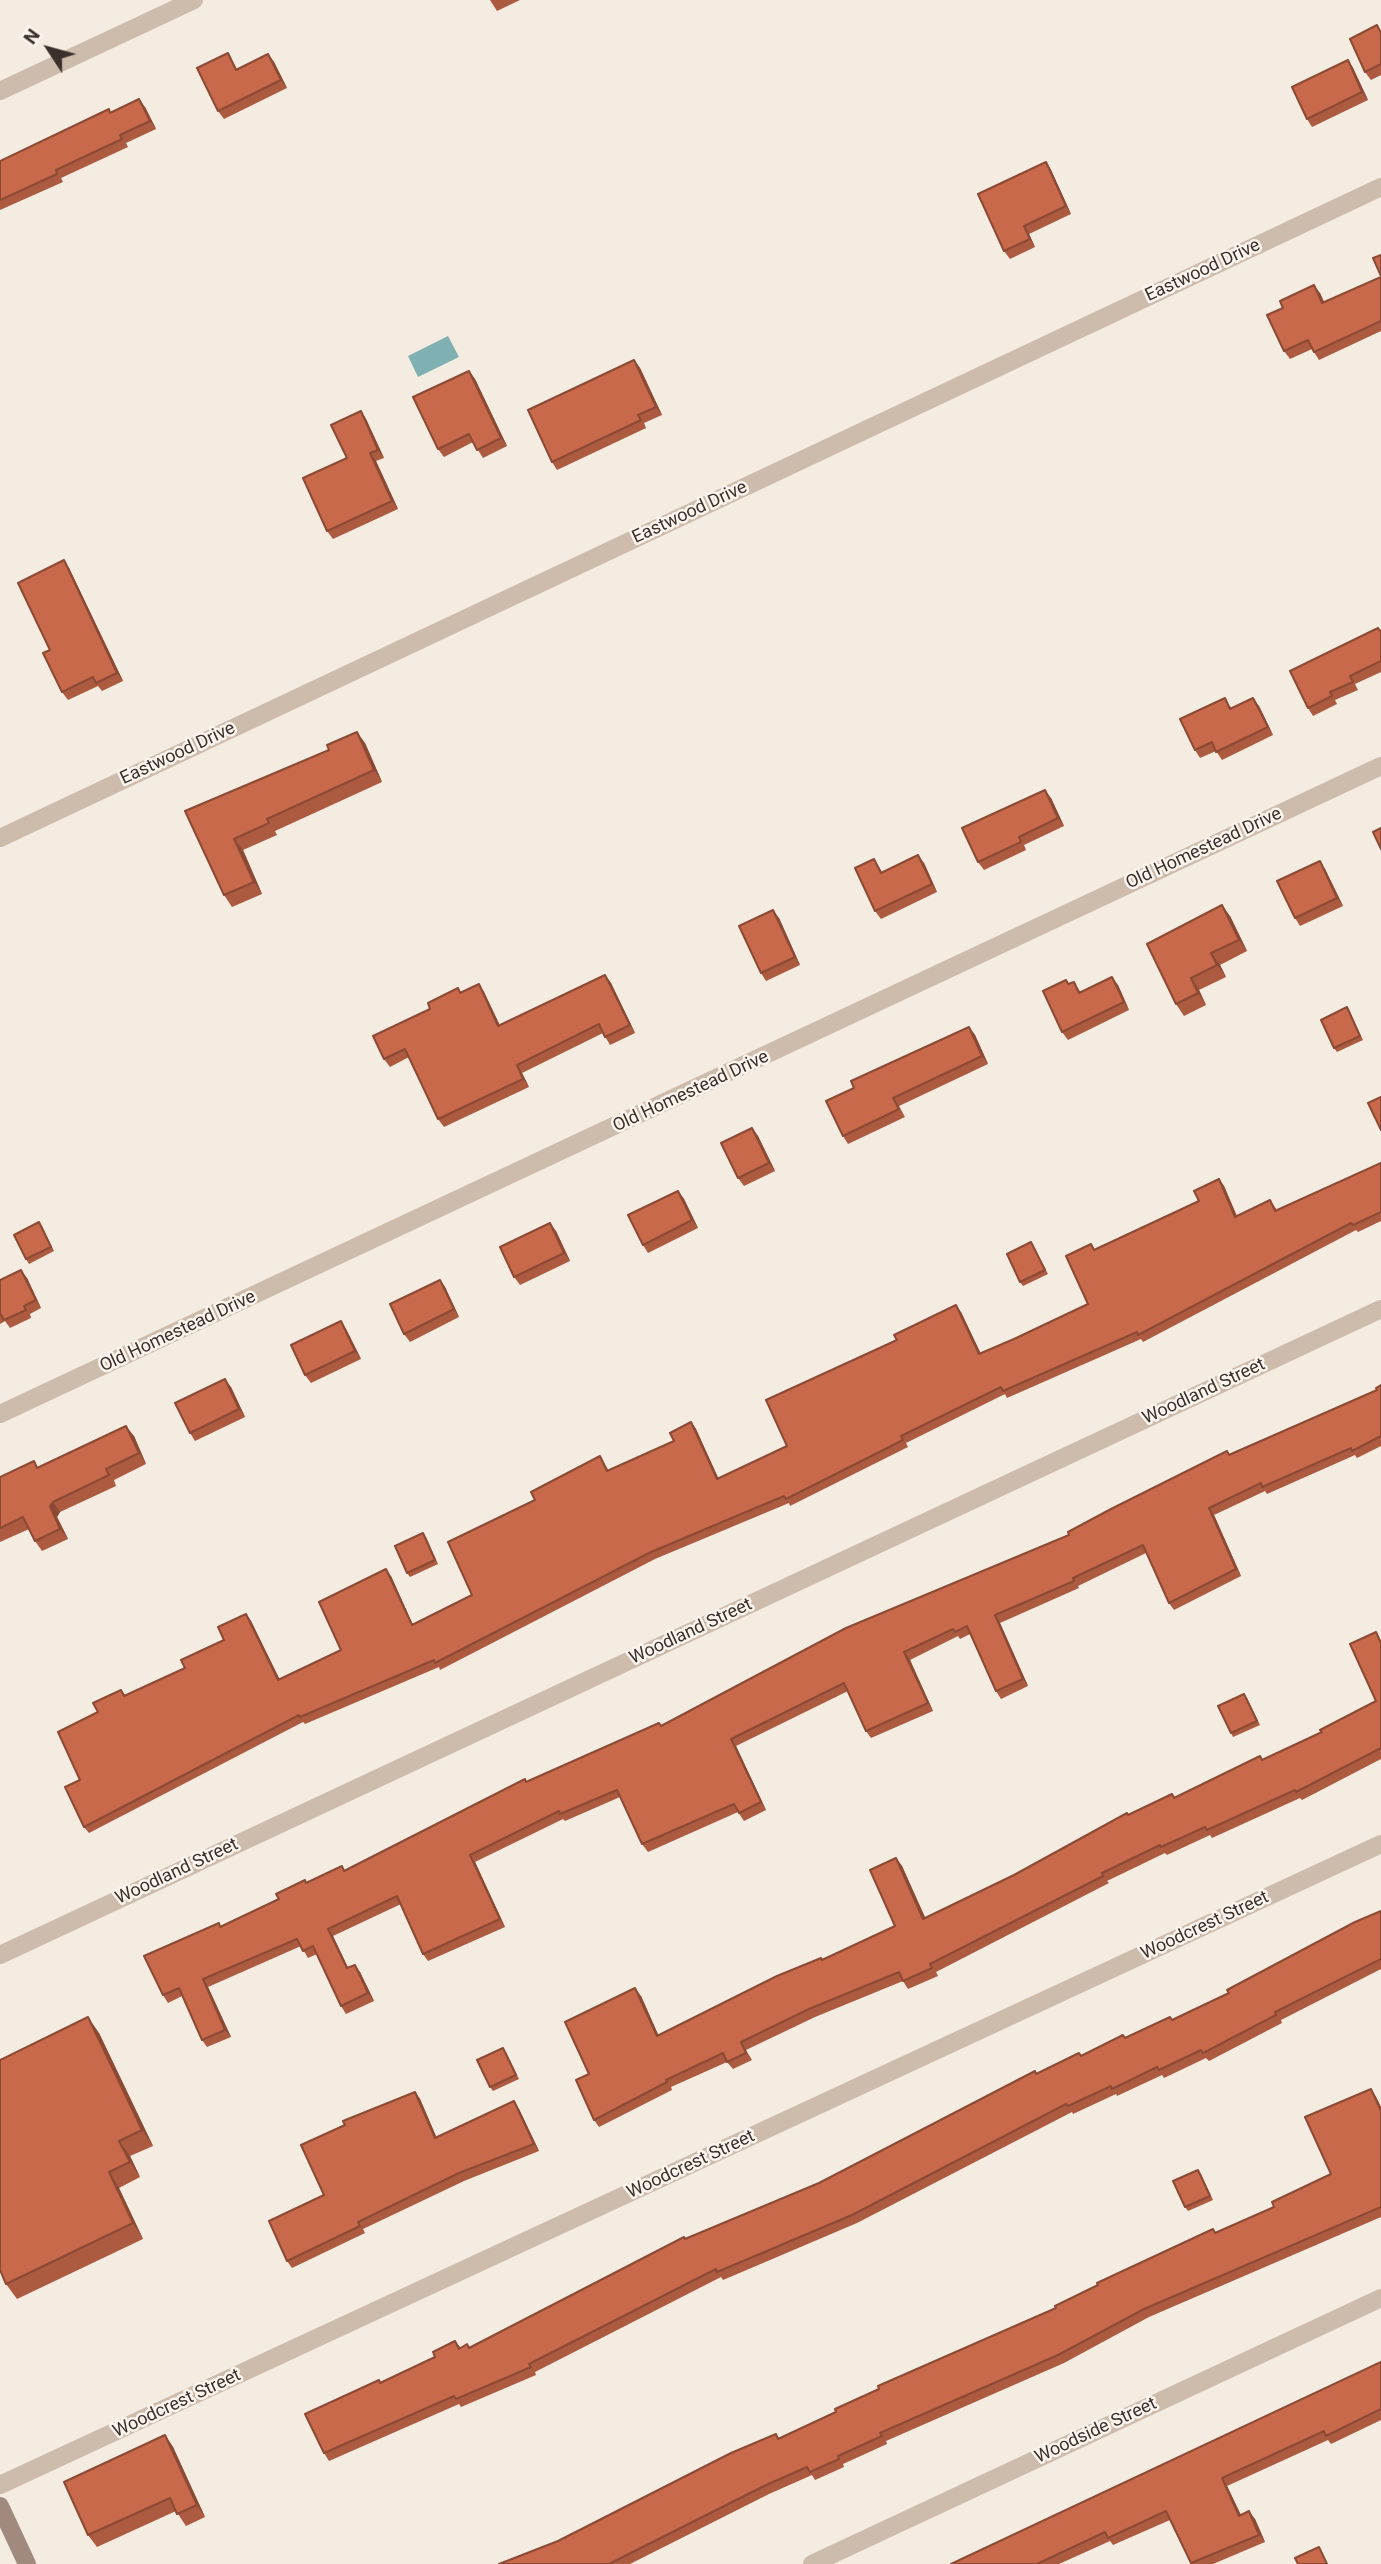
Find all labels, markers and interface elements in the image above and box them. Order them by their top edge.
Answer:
north arrow [14,14,84,84]
text: N [18,24,45,49]
street label: Eastwood Drive [1142,235,1264,307]
street label: Eastwood Drive [629,477,751,549]
street label: Eastwood Drive [117,718,239,790]
street label: Old Homestead Drive [1123,803,1285,895]
street label: Old Homestead Drive [610,1046,772,1138]
street label: Old Homestead Drive [97,1286,259,1378]
street label: Woodland Street [1139,1354,1269,1430]
street label: Woodland Street [626,1594,756,1670]
street label: Woodland Street [112,1834,242,1910]
street label: Woodcrest Street [1138,1887,1272,1965]
street label: Woodcrest Street [624,2126,758,2204]
street label: Woodcrest Street [110,2365,244,2443]
street label: Woodside Street [1032,2393,1160,2469]

